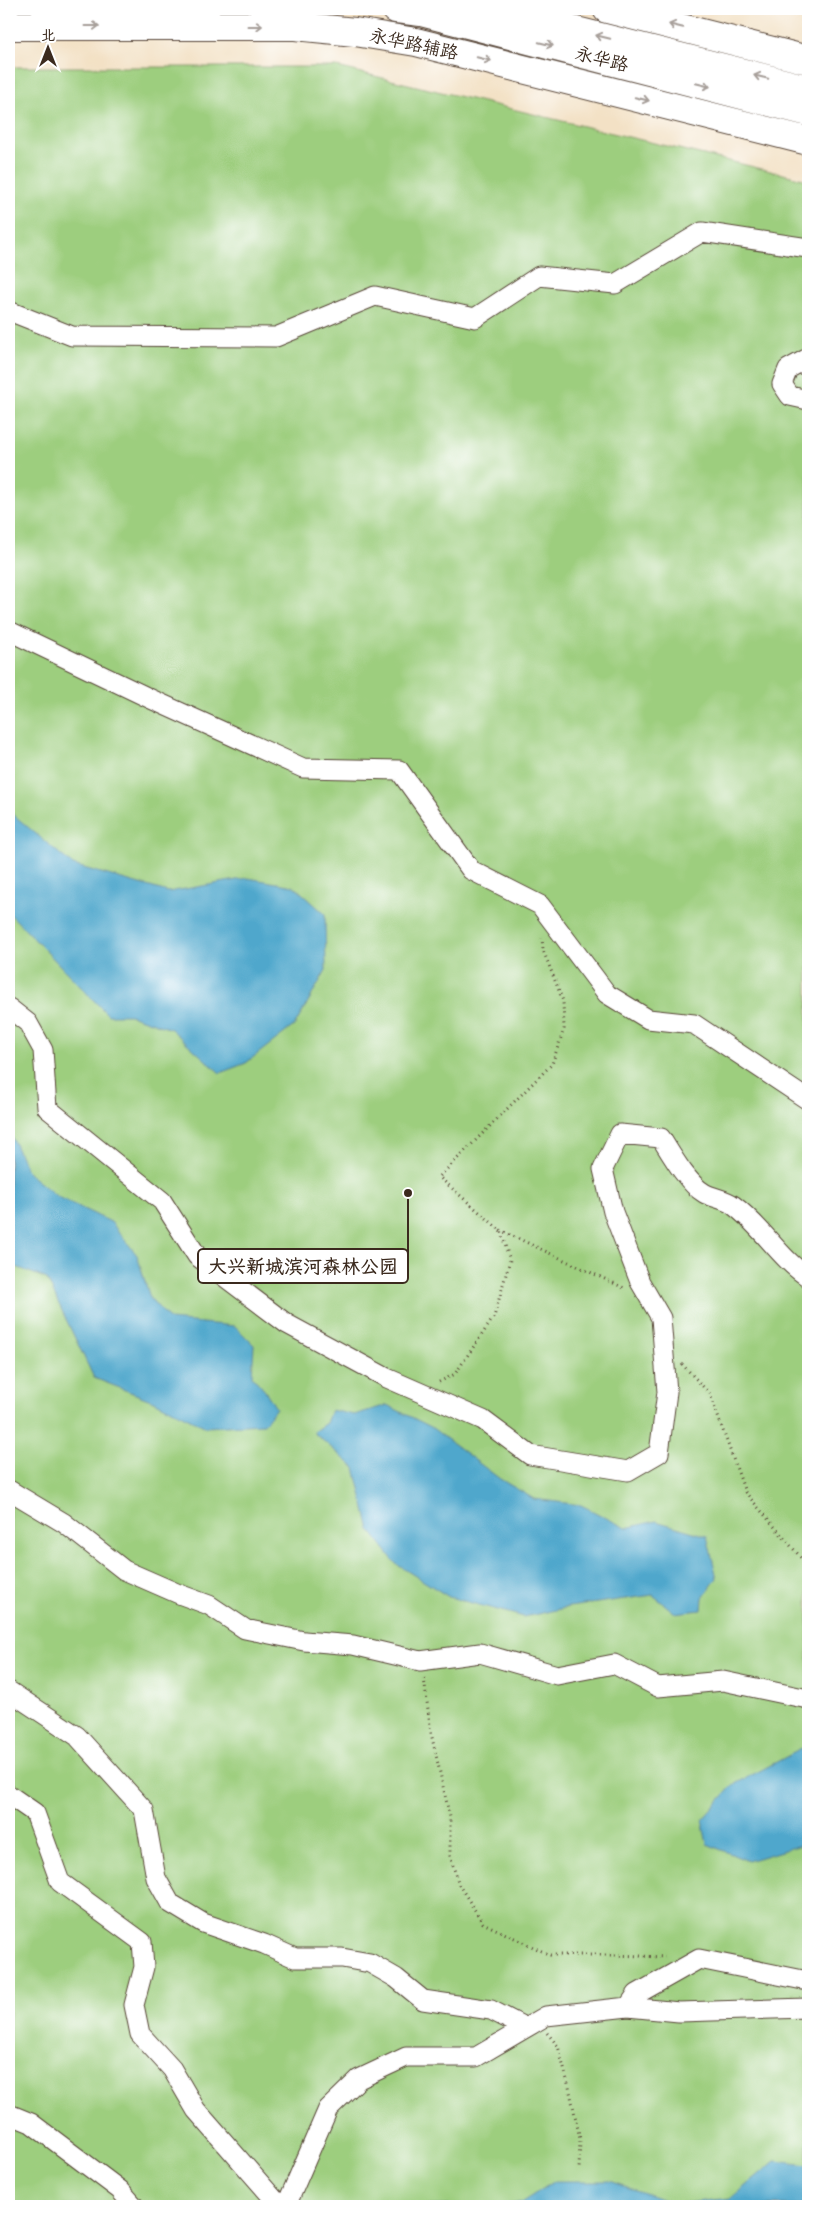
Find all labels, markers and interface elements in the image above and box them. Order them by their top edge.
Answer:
one-way arrow [84,21,100,31]
one-way arrow [246,21,263,31]
one-way arrow [669,21,685,31]
north arrow [22,22,72,72]
street label: 永华路辅路 [367,26,460,66]
text: 北 [41,29,55,46]
one-way arrow [596,32,612,41]
one-way arrow [537,40,553,50]
street label: 永华路 [573,44,630,78]
one-way arrow [476,55,492,65]
one-way arrow [753,72,769,81]
one-way arrow [695,81,711,90]
one-way arrow [633,95,649,104]
callout: 大兴新城滨河森林公园 [198,1249,408,1283]
text: 大兴新城滨河森林公园 [208,1257,398,1281]

